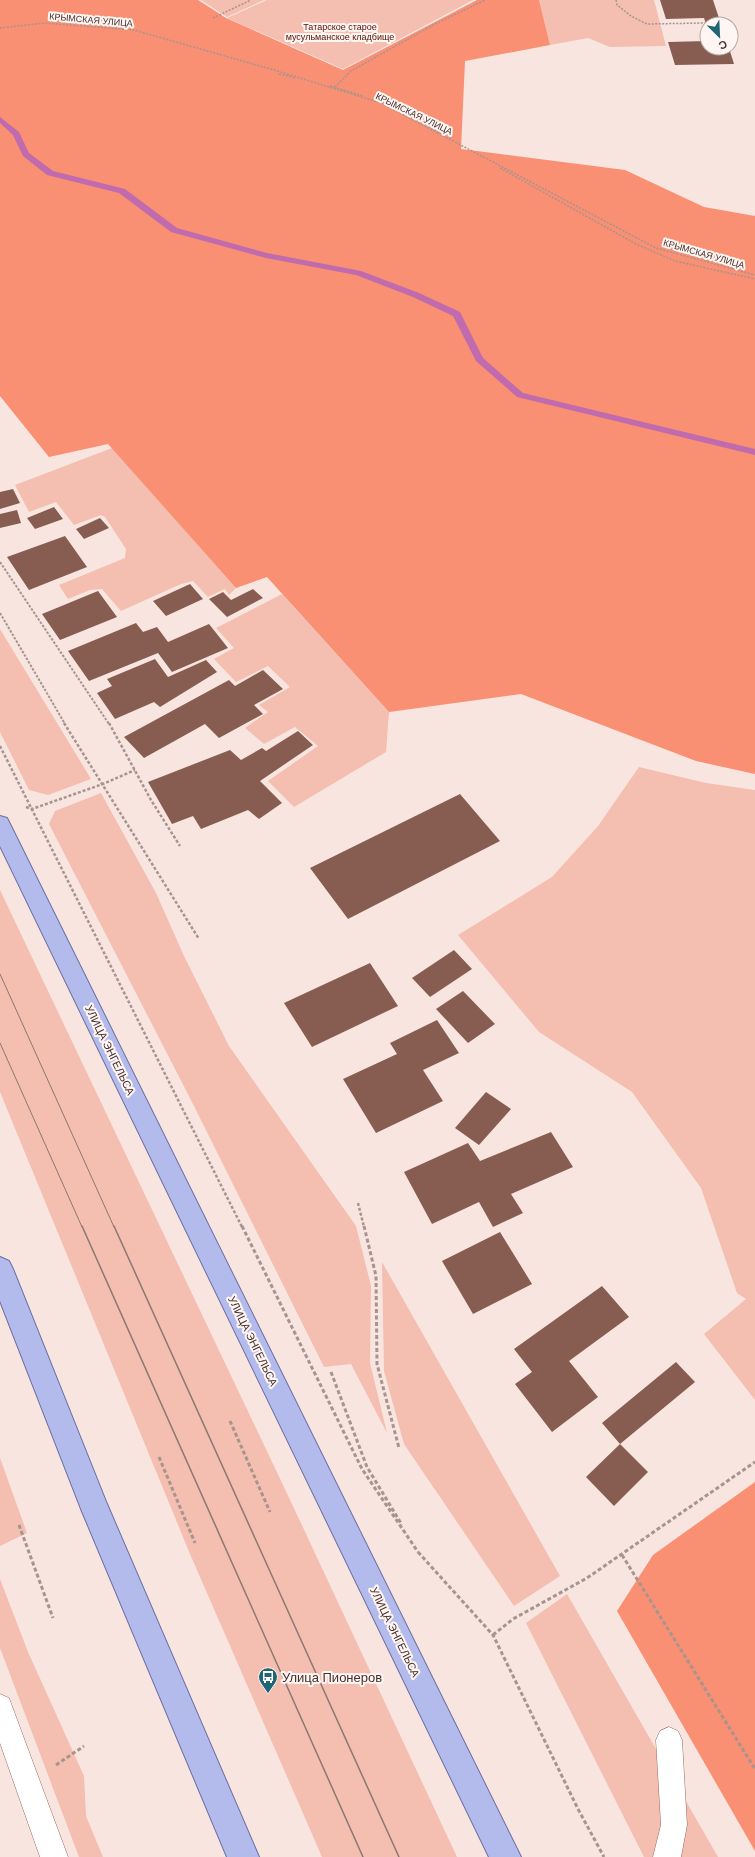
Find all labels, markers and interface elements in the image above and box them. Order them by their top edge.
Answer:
street label: КРЫМСКАЯ УЛИЦА [49,11,133,29]
north arrow [699,16,739,56]
park label: Татарское старое мусульманское кладбище [286,22,394,42]
text: С [717,38,729,52]
street label: КРЫМСКАЯ УЛИЦА [374,91,454,137]
street label: КРЫМСКАЯ УЛИЦА [662,238,746,270]
street label: УЛИЦА ЭНГЕЛЬСА [83,1003,137,1098]
street label: УЛИЦА ЭНГЕЛЬСА [226,1294,280,1389]
street label: УЛИЦА ЭНГЕЛЬСА [368,1585,422,1680]
bus stop icon: Улица Пионеров [257,1666,279,1694]
place label: Улица Пионеров [282,1670,382,1685]

